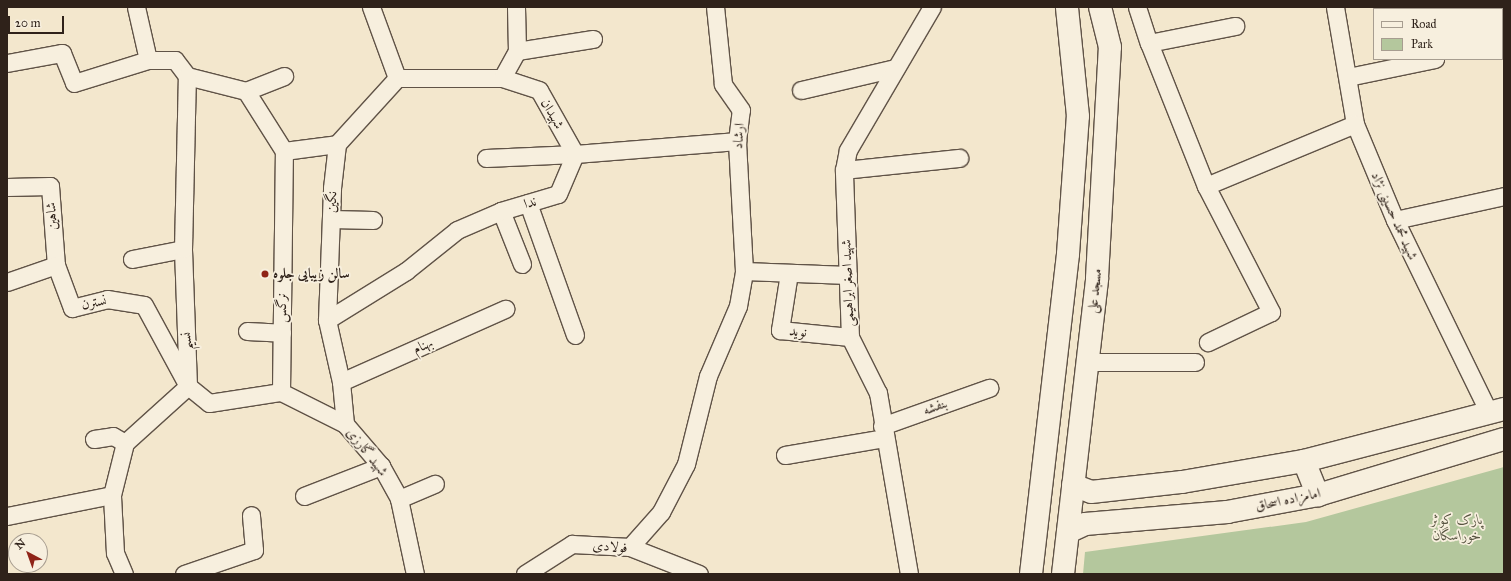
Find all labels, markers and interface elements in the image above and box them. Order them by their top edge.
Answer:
scale bar [10,8,66,34]
legend [1373,8,1503,60]
text: 20 m [15,16,41,30]
text: Road [1411,17,1437,31]
text: Park [1411,37,1433,51]
street label: شهیدان [537,96,567,132]
street label: ارشاد [730,122,748,150]
street label: شهید محمد حسینی نژاد [1367,169,1421,263]
street label: نگین [323,191,341,213]
street label: ندا [522,193,538,213]
street label: شاهین [43,201,61,231]
street label: شهید اصغر ابراهیمی [838,239,858,327]
place label: سالن زیبایی جلوه [273,266,350,282]
street label: مسجد علی [1084,268,1106,314]
marker: سالن زیبایی جلوه [260,269,270,279]
street label: نسترن [80,292,108,314]
street label: نرگس [273,293,291,323]
street label: نوید [788,323,808,341]
street label: نسیم [178,332,196,350]
street label: بهنام [410,334,436,358]
street label: بنفشه [921,395,949,419]
street label: شهید گارزی [343,424,391,480]
street label: امامزاده اسحاق [1254,485,1322,515]
park label: پارک کوثر خوراسگان [1431,512,1483,544]
north arrow [8,533,48,573]
text: N [13,536,28,552]
street label: فولادی [592,537,628,557]

